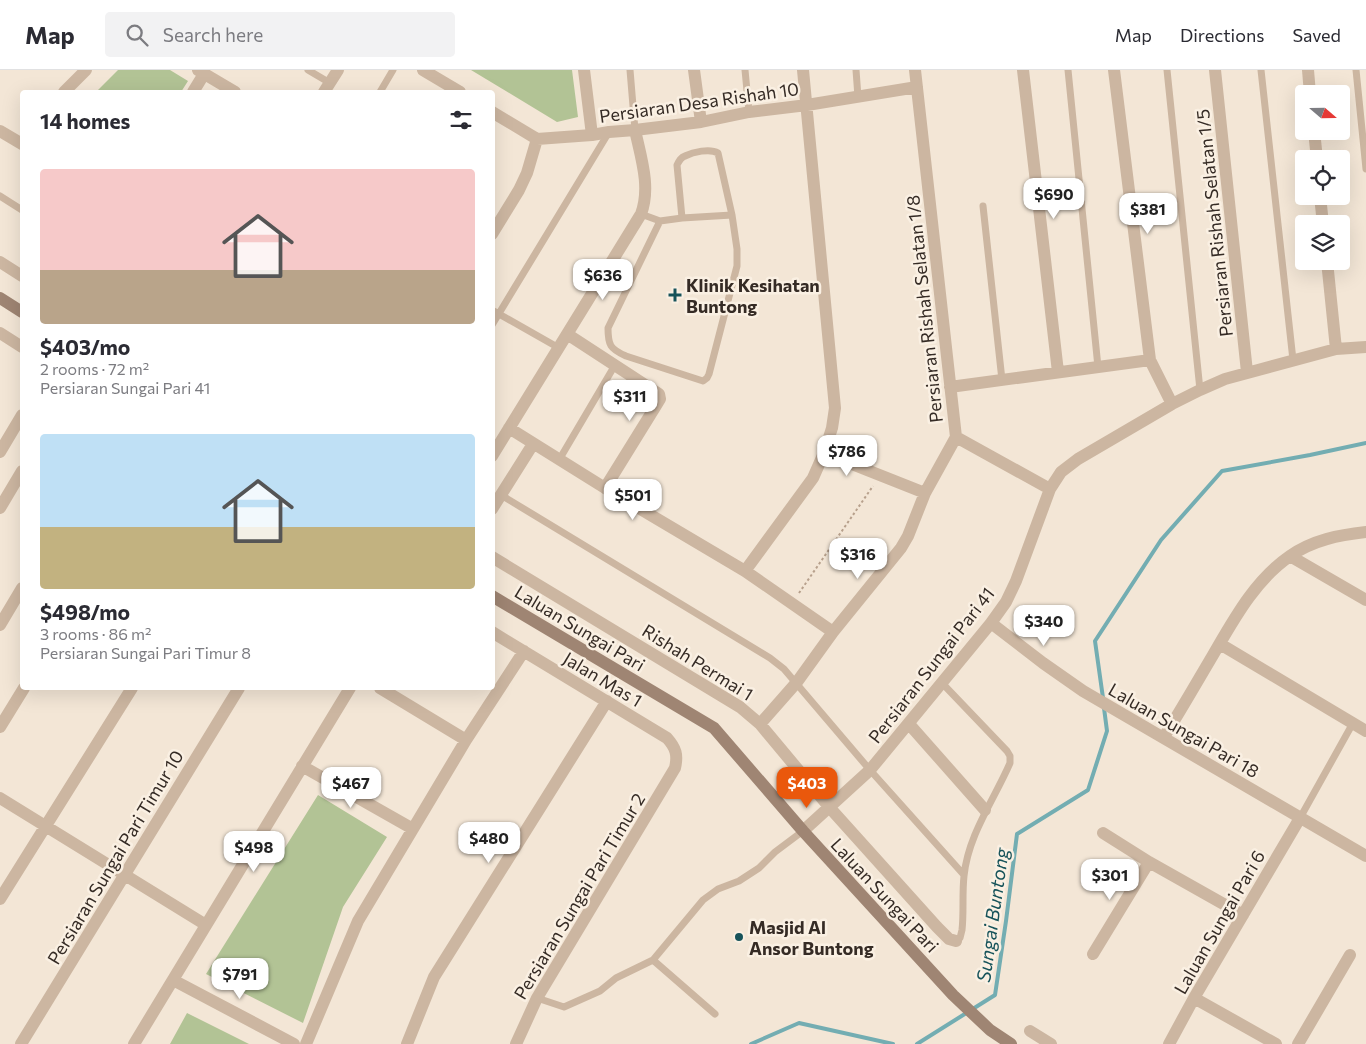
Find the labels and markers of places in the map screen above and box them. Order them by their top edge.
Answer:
pin: $690 [1024,178,1084,220]
pin: $381 [1118,192,1178,235]
pin: $636 [573,258,633,301]
place label: Klinik Kesihatan Buntong [686,274,820,317]
marker: Klinik Kesihatan Buntong [668,288,682,302]
pin: $311 [600,380,660,422]
pin: $786 [817,434,877,477]
pin: $501 [603,478,663,521]
pin: $316 [828,538,888,580]
pin: $340 [1014,604,1074,647]
pin: $467 [321,766,381,809]
pin: $403 [777,766,837,809]
pin: $480 [459,822,519,864]
pin: $498 [224,830,284,873]
pin: $301 [1080,858,1140,901]
place label: Masjid Al Ansor Buntong [749,916,874,959]
marker: Masjid Al Ansor Buntong [733,931,745,943]
pin: $791 [210,958,270,1000]

